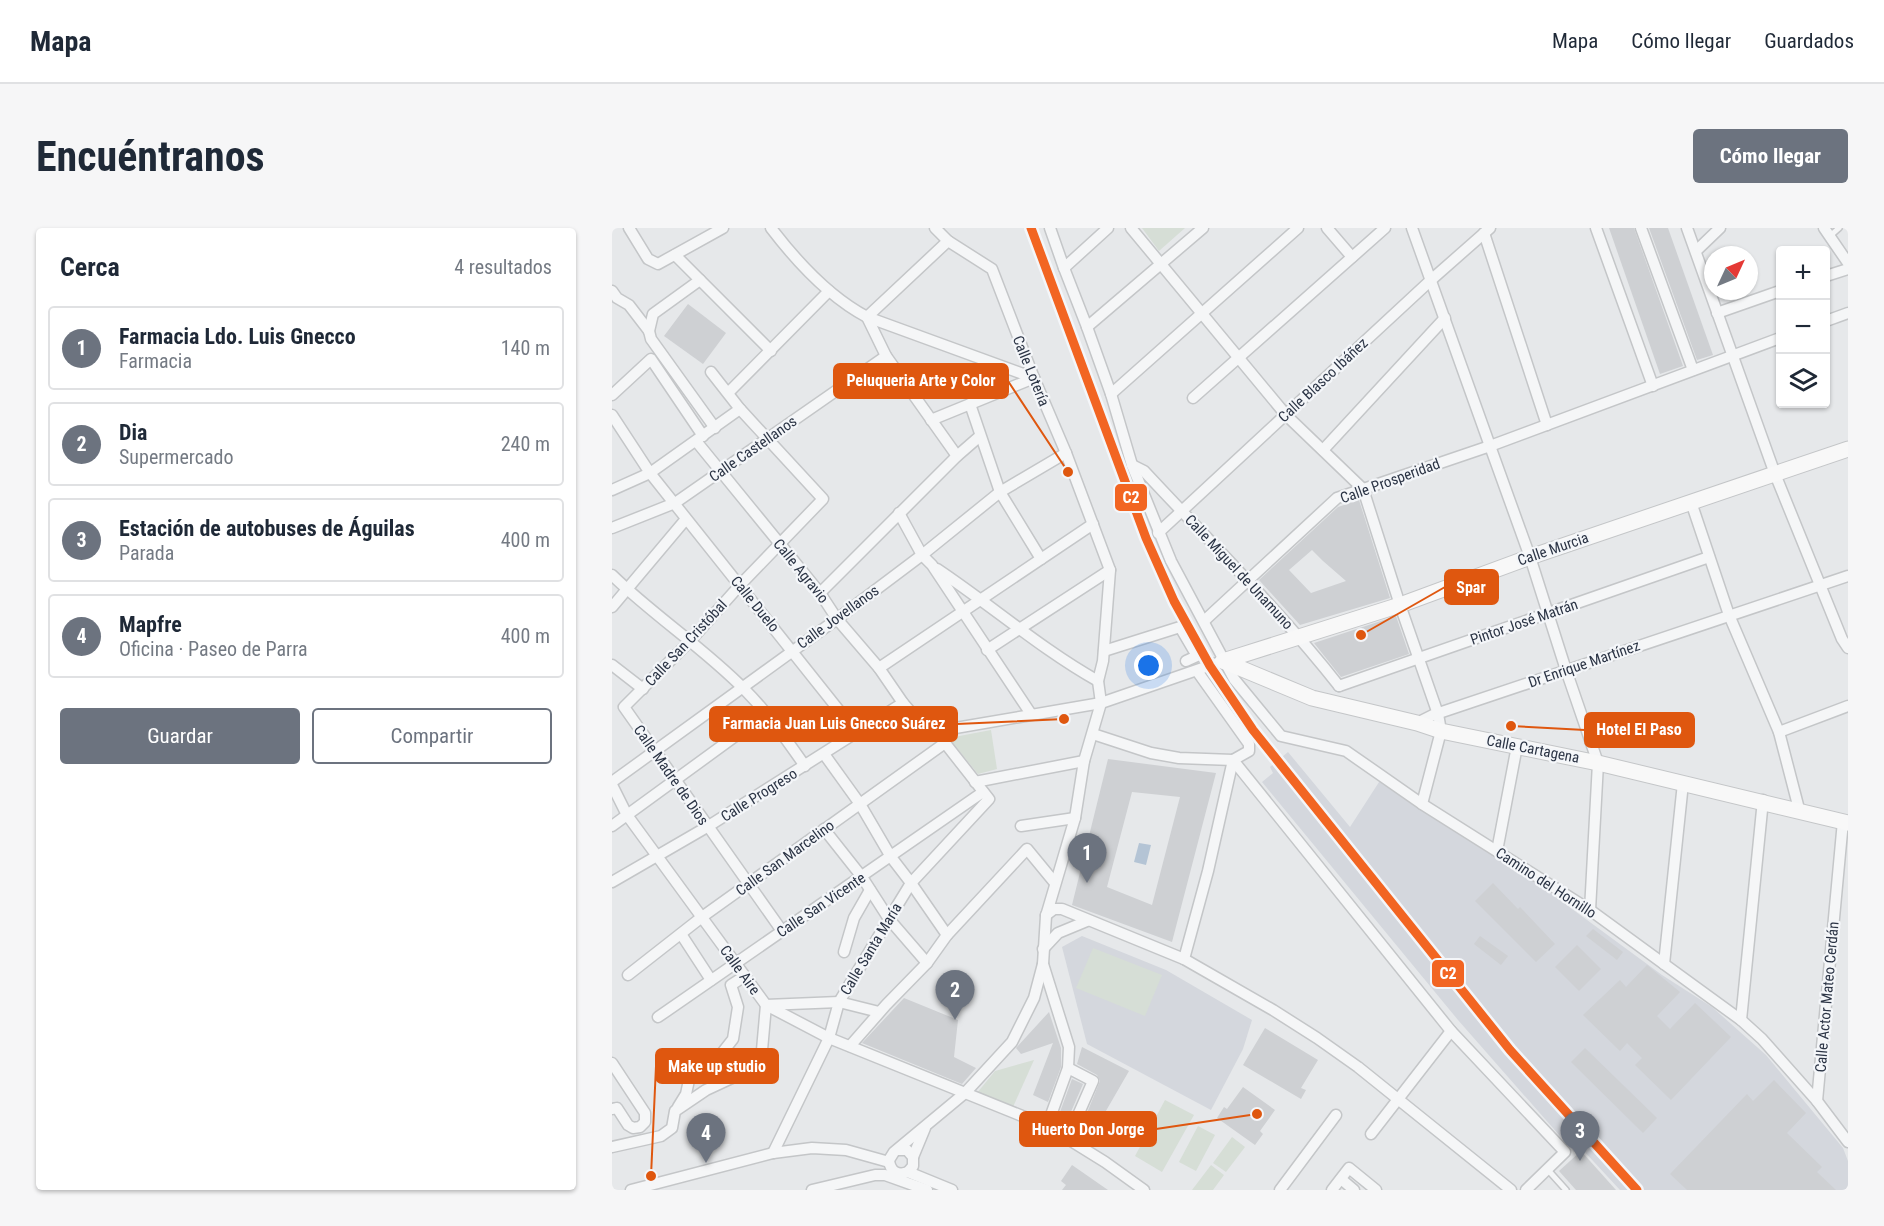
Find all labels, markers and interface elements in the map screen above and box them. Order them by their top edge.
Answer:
text: Mapa [30,25,91,58]
text: Mapa [1552,29,1598,53]
text: Cómo llegar [1631,29,1731,53]
text: Guardados [1764,29,1854,53]
button: Cómo llegar [1693,129,1848,183]
text: Encuéntranos [36,132,265,181]
north arrow [1704,246,1758,300]
map controls [1776,246,1830,408]
button: + [1776,246,1830,300]
text: Cerca [60,252,120,282]
text: 4 resultados [454,255,552,279]
button: − [1776,300,1830,354]
text: Farmacia Ldo. Luis Gnecco [119,324,356,349]
street label: Calle Lotería [1009,333,1053,409]
street label: Calle Blasco Ibáñez [1275,334,1371,426]
text: 1 [76,336,87,360]
text: 140 m [501,336,550,360]
text: Farmacia [119,349,192,373]
button: layers [1776,354,1830,408]
callout: Peluqueria Arte y Color [834,364,1008,398]
text: Peluqueria Arte y Color [846,371,996,390]
street label: Calle Castellanos [706,412,800,486]
text: Dia [119,420,147,445]
text: 2 [76,432,87,456]
text: 240 m [501,432,550,456]
text: Supermercado [119,445,234,469]
street label: Calle Prosperidad [1338,455,1442,507]
line badge: C2 [1114,483,1148,512]
text: C2 [1122,488,1140,507]
street label: Calle Miguel de Unamuno [1181,511,1297,633]
text: Estación de autobuses de Águilas [119,516,415,541]
text: 3 [76,528,87,552]
text: 400 m [501,528,550,552]
street label: Calle Murcia [1515,529,1591,569]
street label: Calle Agravio [770,535,832,607]
text: Parada [119,541,174,565]
callout: Spar [1445,570,1498,604]
street label: Calle Duelo [727,572,783,636]
text: Spar [1456,578,1486,597]
street label: Calle Jovellanos [794,581,883,653]
street label: Pintor José Matrán [1468,595,1580,649]
street label: Calle San Cristóbal [641,596,731,690]
text: Mapfre [119,612,182,637]
text: 4 [76,624,87,648]
text: 400 m [501,624,550,648]
street label: Dr Enrique Martínez [1526,636,1642,692]
text: Oficina · Paseo de Parra [119,637,307,661]
your location [1134,651,1163,680]
callout: Farmacia Juan Luis Gnecco Suárez [710,707,957,741]
button: Guardar [60,708,300,764]
button: Compartir [312,708,552,764]
callout: Hotel El Paso [1585,713,1694,747]
text: Farmacia Juan Luis Gnecco Suárez [723,714,945,733]
text: Hotel El Paso [1596,720,1682,739]
street label: Calle Madre de Dios [630,721,712,829]
street label: Calle Cartagena [1485,731,1581,767]
street label: Calle Progreso [718,764,800,826]
street label: Calle San Marcelino [732,816,838,900]
pin: 1 [1068,834,1106,883]
street label: Camino del Hornillo [1492,844,1600,922]
street label: Calle San Vicente [773,869,869,941]
street label: Calle Santa María [836,900,906,998]
street label: Calle Actor Mateo Cerdán [1811,921,1843,1073]
street label: Calle Aire [716,942,764,998]
line badge: C2 [1431,959,1465,988]
text: C2 [1439,964,1457,983]
pin: 2 [936,970,974,1020]
callout: Make up studio [656,1049,778,1083]
text: Make up studio [668,1057,766,1076]
callout: Huerto Don Jorge [1020,1112,1156,1146]
pin: 3 [1560,1112,1600,1161]
pin: 4 [686,1114,725,1163]
text: Huerto Don Jorge [1032,1120,1145,1139]

